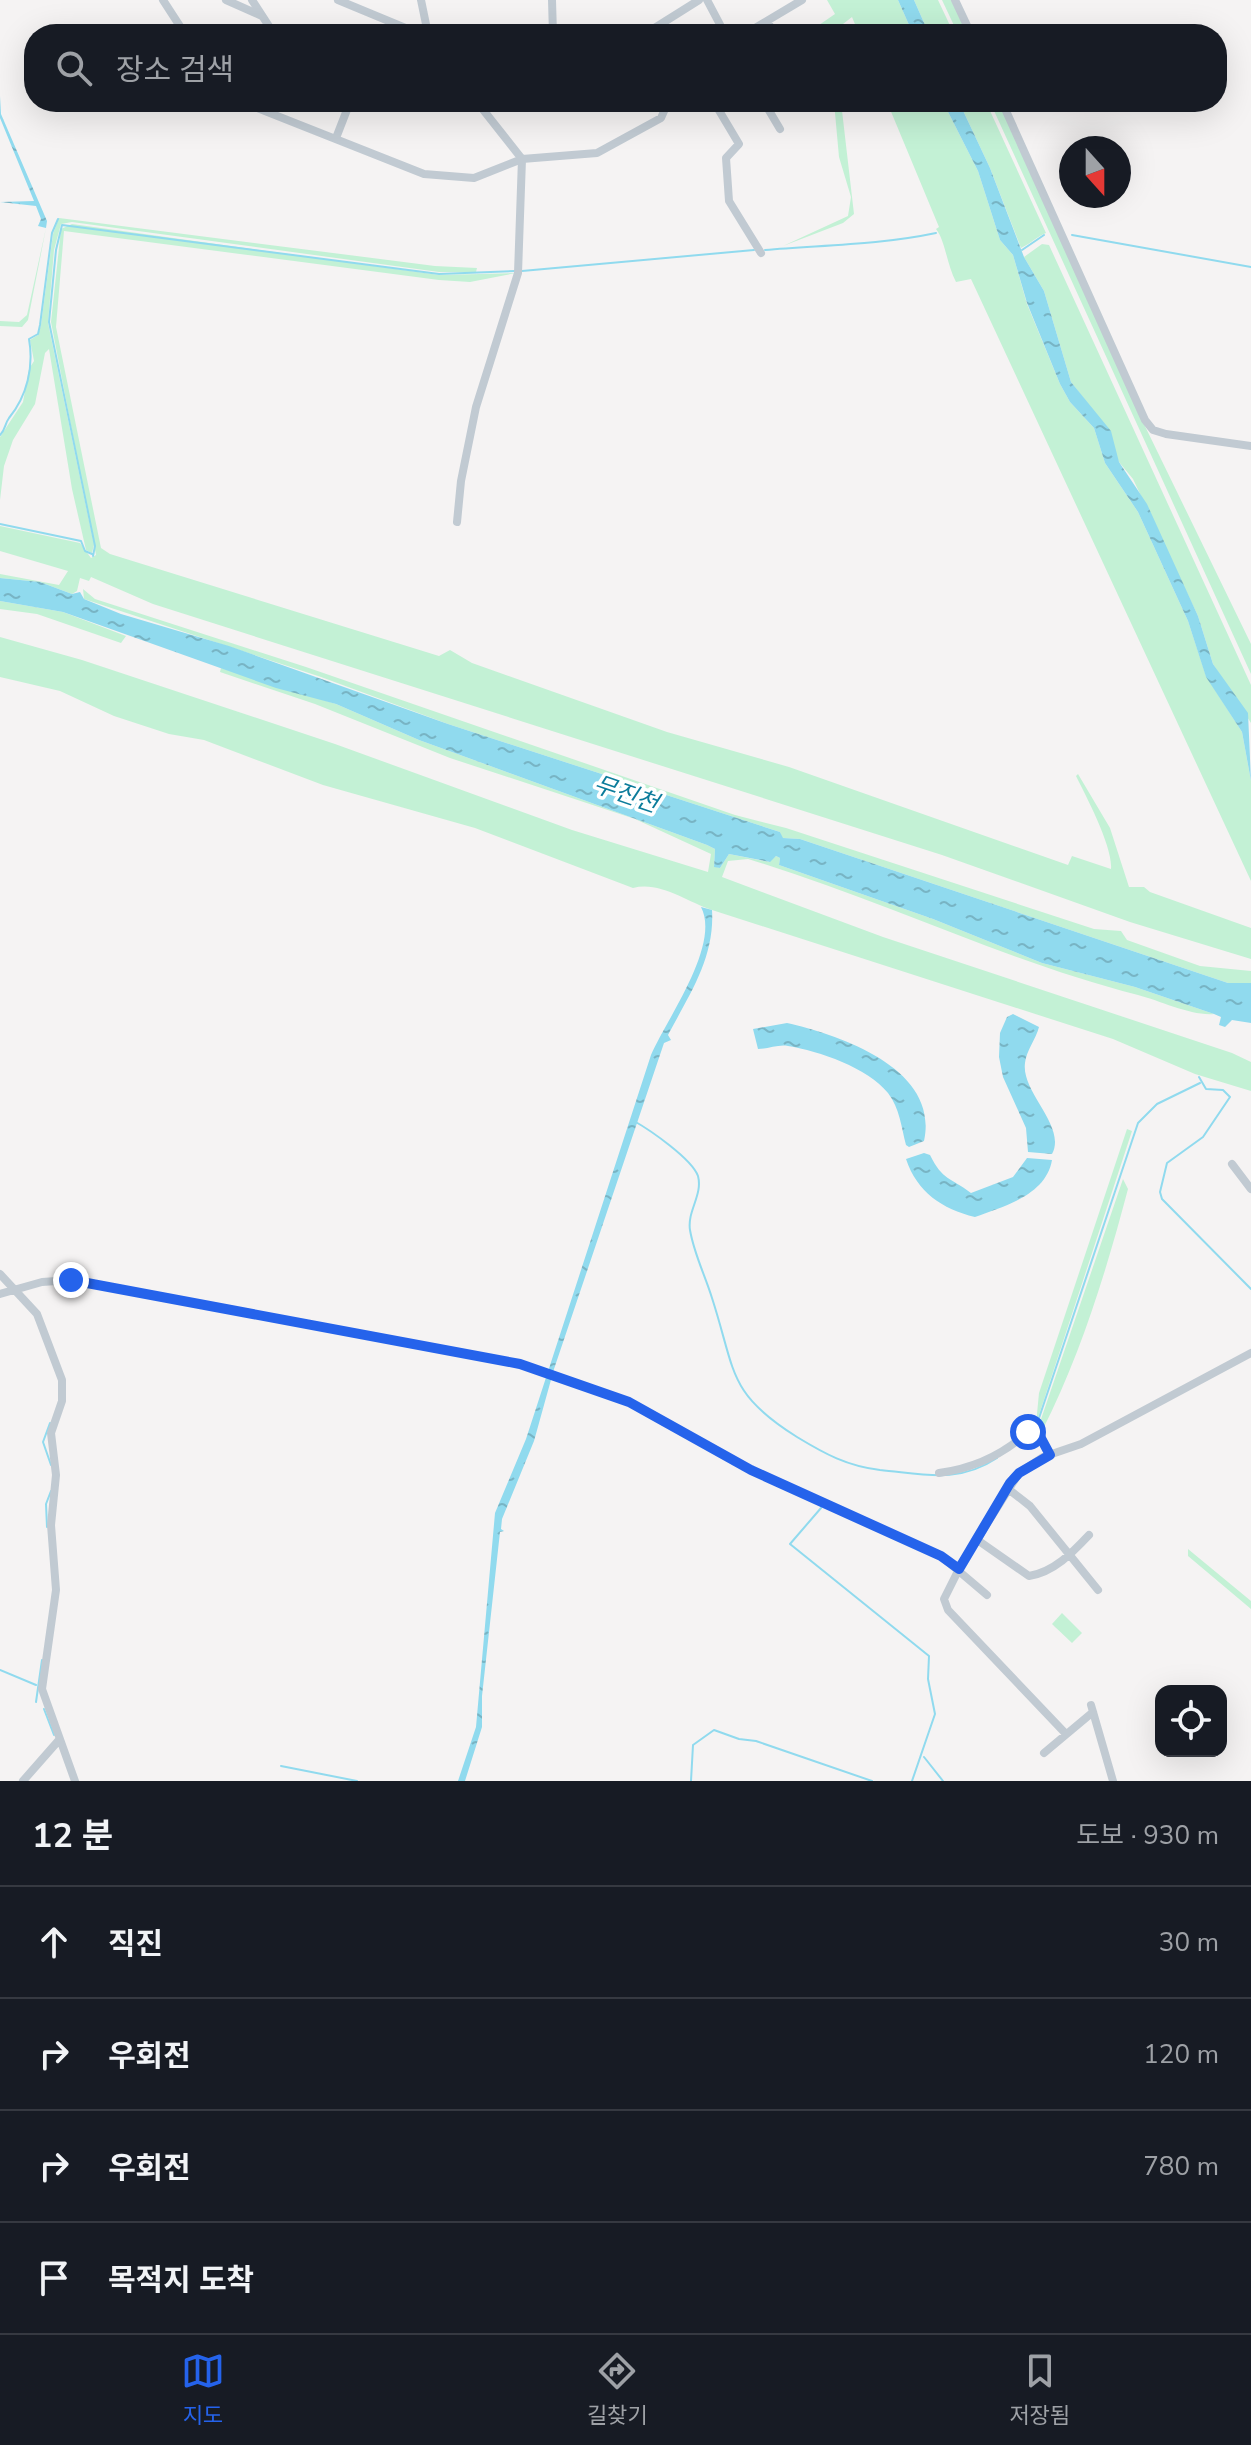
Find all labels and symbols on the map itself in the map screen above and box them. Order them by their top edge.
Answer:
north arrow [1059,136,1131,208]
water label: 무진천 [589,768,665,821]
route end [53,1262,89,1298]
route start [1010,1414,1046,1450]

